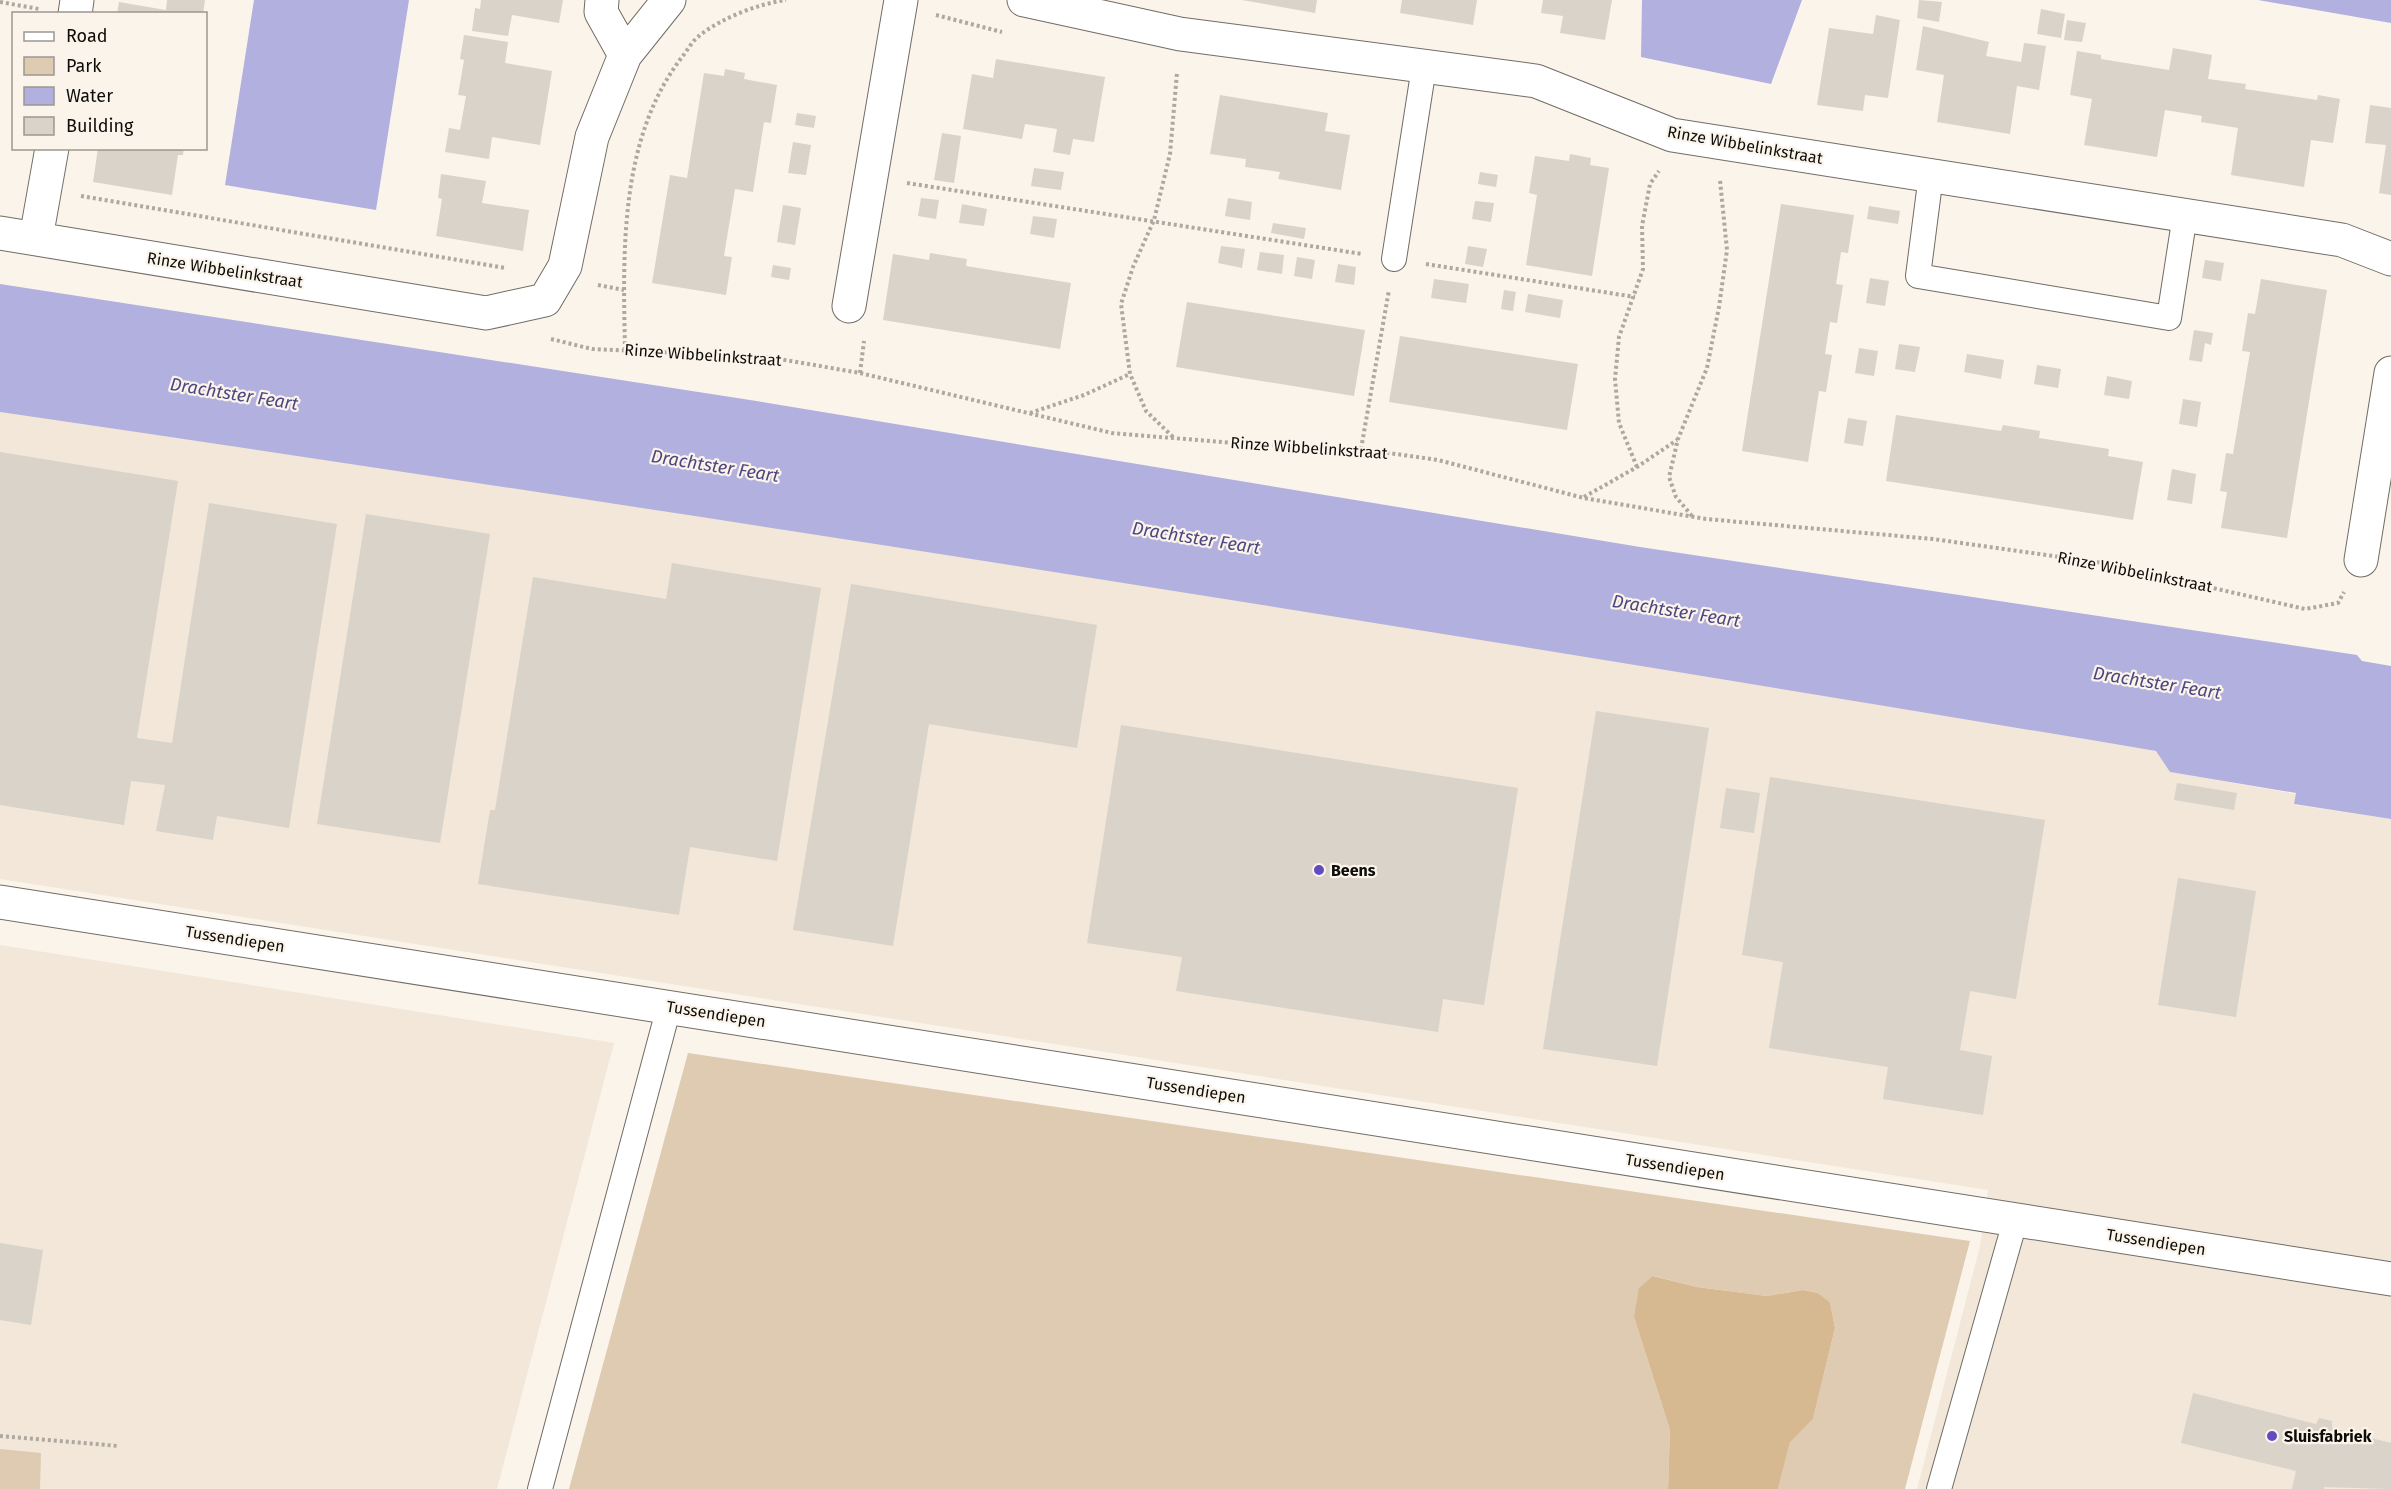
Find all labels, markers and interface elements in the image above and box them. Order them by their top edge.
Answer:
legend [12,12,207,150]
text: Road [66,25,108,47]
text: Park [66,55,102,77]
text: Water [66,85,113,107]
text: Building [66,115,134,137]
street label: Rinze Wibbelinkstraat [1666,122,1824,168]
street label: Rinze Wibbelinkstraat [146,248,304,292]
street label: Rinze Wibbelinkstraat [624,340,782,370]
water label: Drachtster Feart [168,373,300,415]
street label: Rinze Wibbelinkstraat [1230,433,1388,463]
water label: Drachtster Feart [649,445,781,487]
water label: Drachtster Feart [1130,517,1262,559]
street label: Rinze Wibbelinkstraat [2056,548,2214,596]
water label: Drachtster Feart [1610,590,1742,632]
water label: Drachtster Feart [2091,662,2223,704]
place label: Beens [1331,861,1376,880]
marker: Beens [1312,863,1326,877]
street label: Tussendiepen [184,922,286,956]
street label: Tussendiepen [665,997,767,1031]
street label: Tussendiepen [1145,1073,1247,1107]
street label: Tussendiepen [1624,1150,1726,1184]
street label: Tussendiepen [2105,1225,2207,1259]
place label: Sluisfabriek [2284,1427,2372,1446]
marker: Sluisfabriek [2265,1429,2279,1443]

